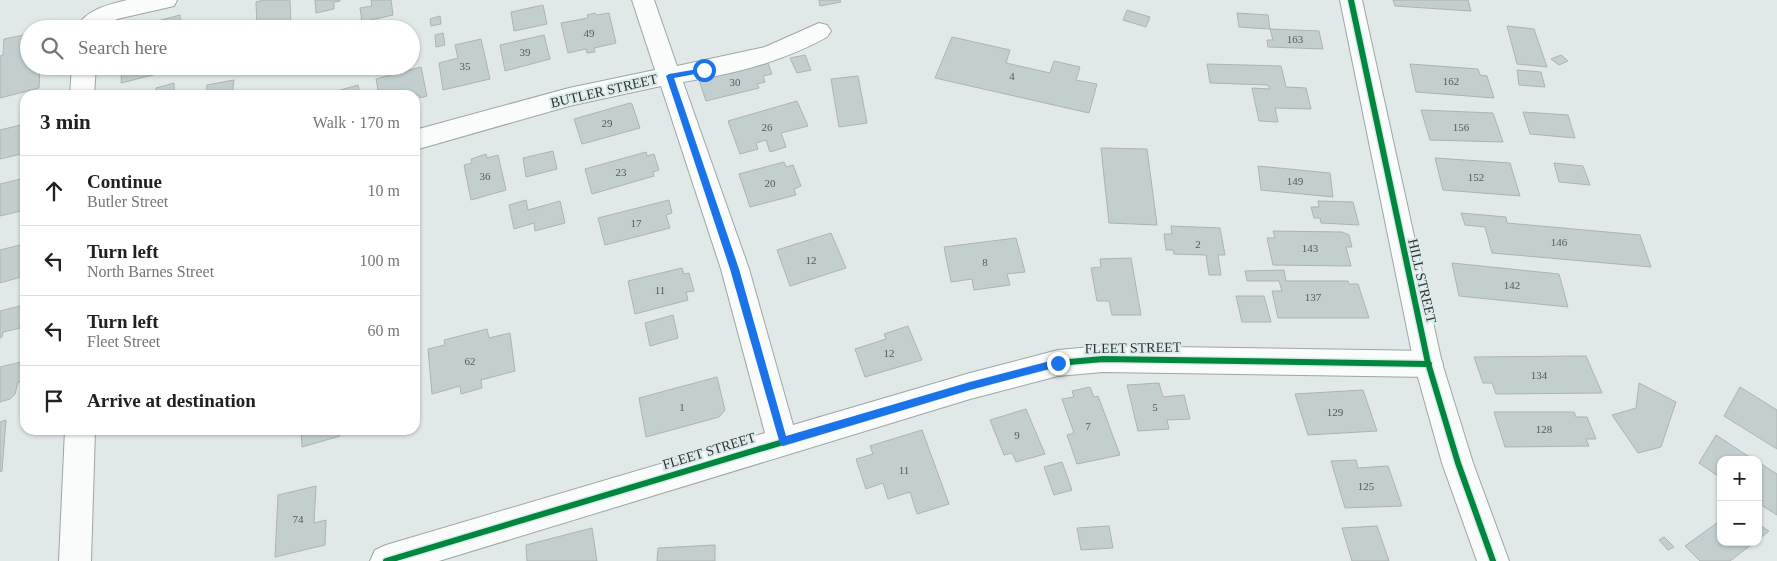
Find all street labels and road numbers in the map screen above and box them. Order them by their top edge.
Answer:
street label: BUTLER STREET [549,71,659,111]
street label: HILL STREET [1405,237,1439,325]
street label: FLEET STREET [1085,340,1182,356]
street label: FLEET STREET [661,430,758,472]

